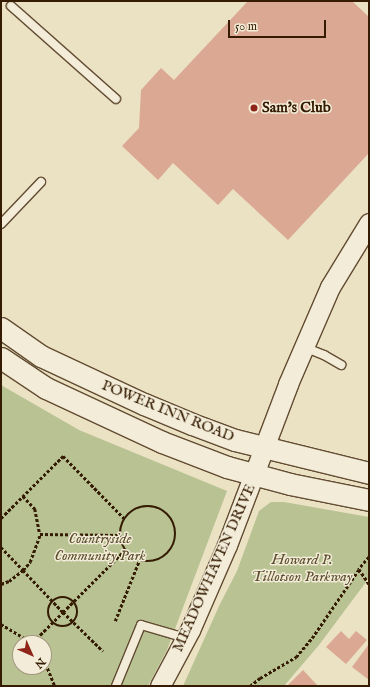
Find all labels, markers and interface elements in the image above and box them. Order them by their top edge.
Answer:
scale bar [230,12,328,38]
text: 50 m [235,19,257,34]
place label: Sam's Club [262,99,331,117]
marker: Sam's Club [249,103,259,113]
street label: POWER INN ROAD [99,376,237,446]
street label: MEADOWHAVEN DRIVE [169,481,259,655]
park label: Countryside Community Park [54,529,146,564]
park label: Howard P. Tillotson Parkway [252,550,352,585]
north arrow [12,635,52,675]
text: N [31,654,48,671]

